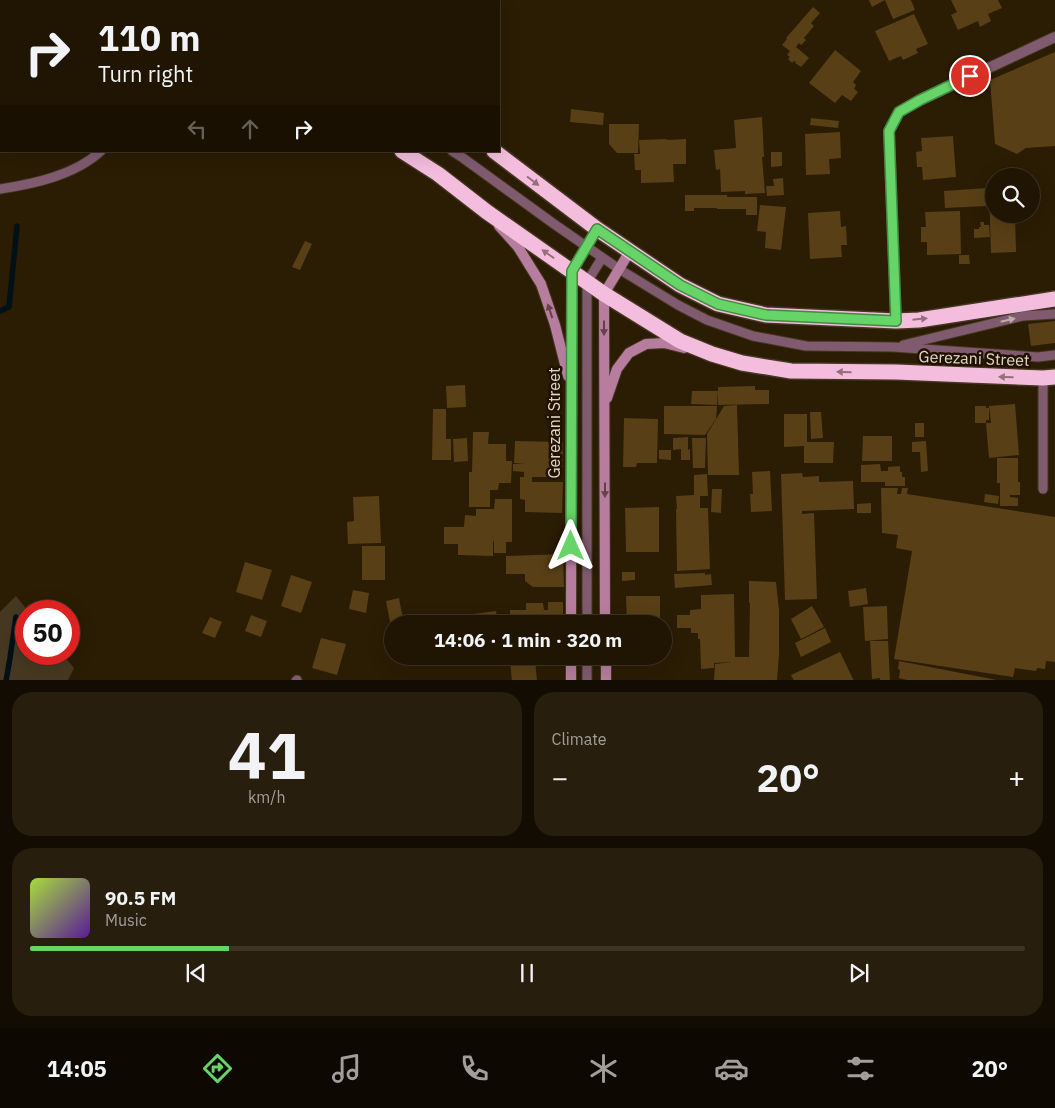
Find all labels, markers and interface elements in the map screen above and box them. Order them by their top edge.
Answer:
text: 110 m [98,15,201,61]
icon: right [15,20,80,85]
pin [949,55,991,97]
text: Turn right [98,59,193,88]
icon: arrive [956,62,984,90]
icon: left [183,115,211,143]
icon: ahead [236,115,264,143]
icon: right [289,115,317,143]
map controls [985,168,1040,223]
button: search [985,168,1040,223]
one-way arrow [526,175,539,186]
one-way arrow [542,249,555,260]
one-way arrow [546,303,553,318]
one-way arrow [912,315,928,323]
one-way arrow [1001,316,1016,324]
one-way arrow [600,320,608,336]
street label: Gerezani Street [918,346,1030,370]
street label: Gerezani Street [544,367,564,479]
one-way arrow [836,368,852,376]
one-way arrow [998,372,1014,380]
one-way arrow [601,483,609,499]
position arrow [544,519,596,571]
speed limit sign: 50 [15,600,80,665]
text: 14:06 · 1 min · 320 m [434,628,622,652]
text: 41 [228,712,306,797]
text: Climate [552,729,607,749]
text: 20° [757,753,820,802]
text: − [552,759,568,796]
text: + [1008,759,1025,796]
text: km/h [248,787,286,807]
text: 90.5 FM [105,886,176,910]
text: Music [105,910,147,930]
icon: previous [182,959,210,987]
icon: pause [513,959,541,987]
icon: next [845,959,873,987]
icon: directions [200,1051,235,1086]
icon: music [329,1051,364,1086]
icon: phone [457,1051,492,1086]
icon: climate [586,1051,621,1086]
icon: car [714,1051,749,1086]
icon: filters [843,1051,878,1086]
text: 14:05 [47,1054,107,1083]
text: 20° [971,1054,1008,1083]

